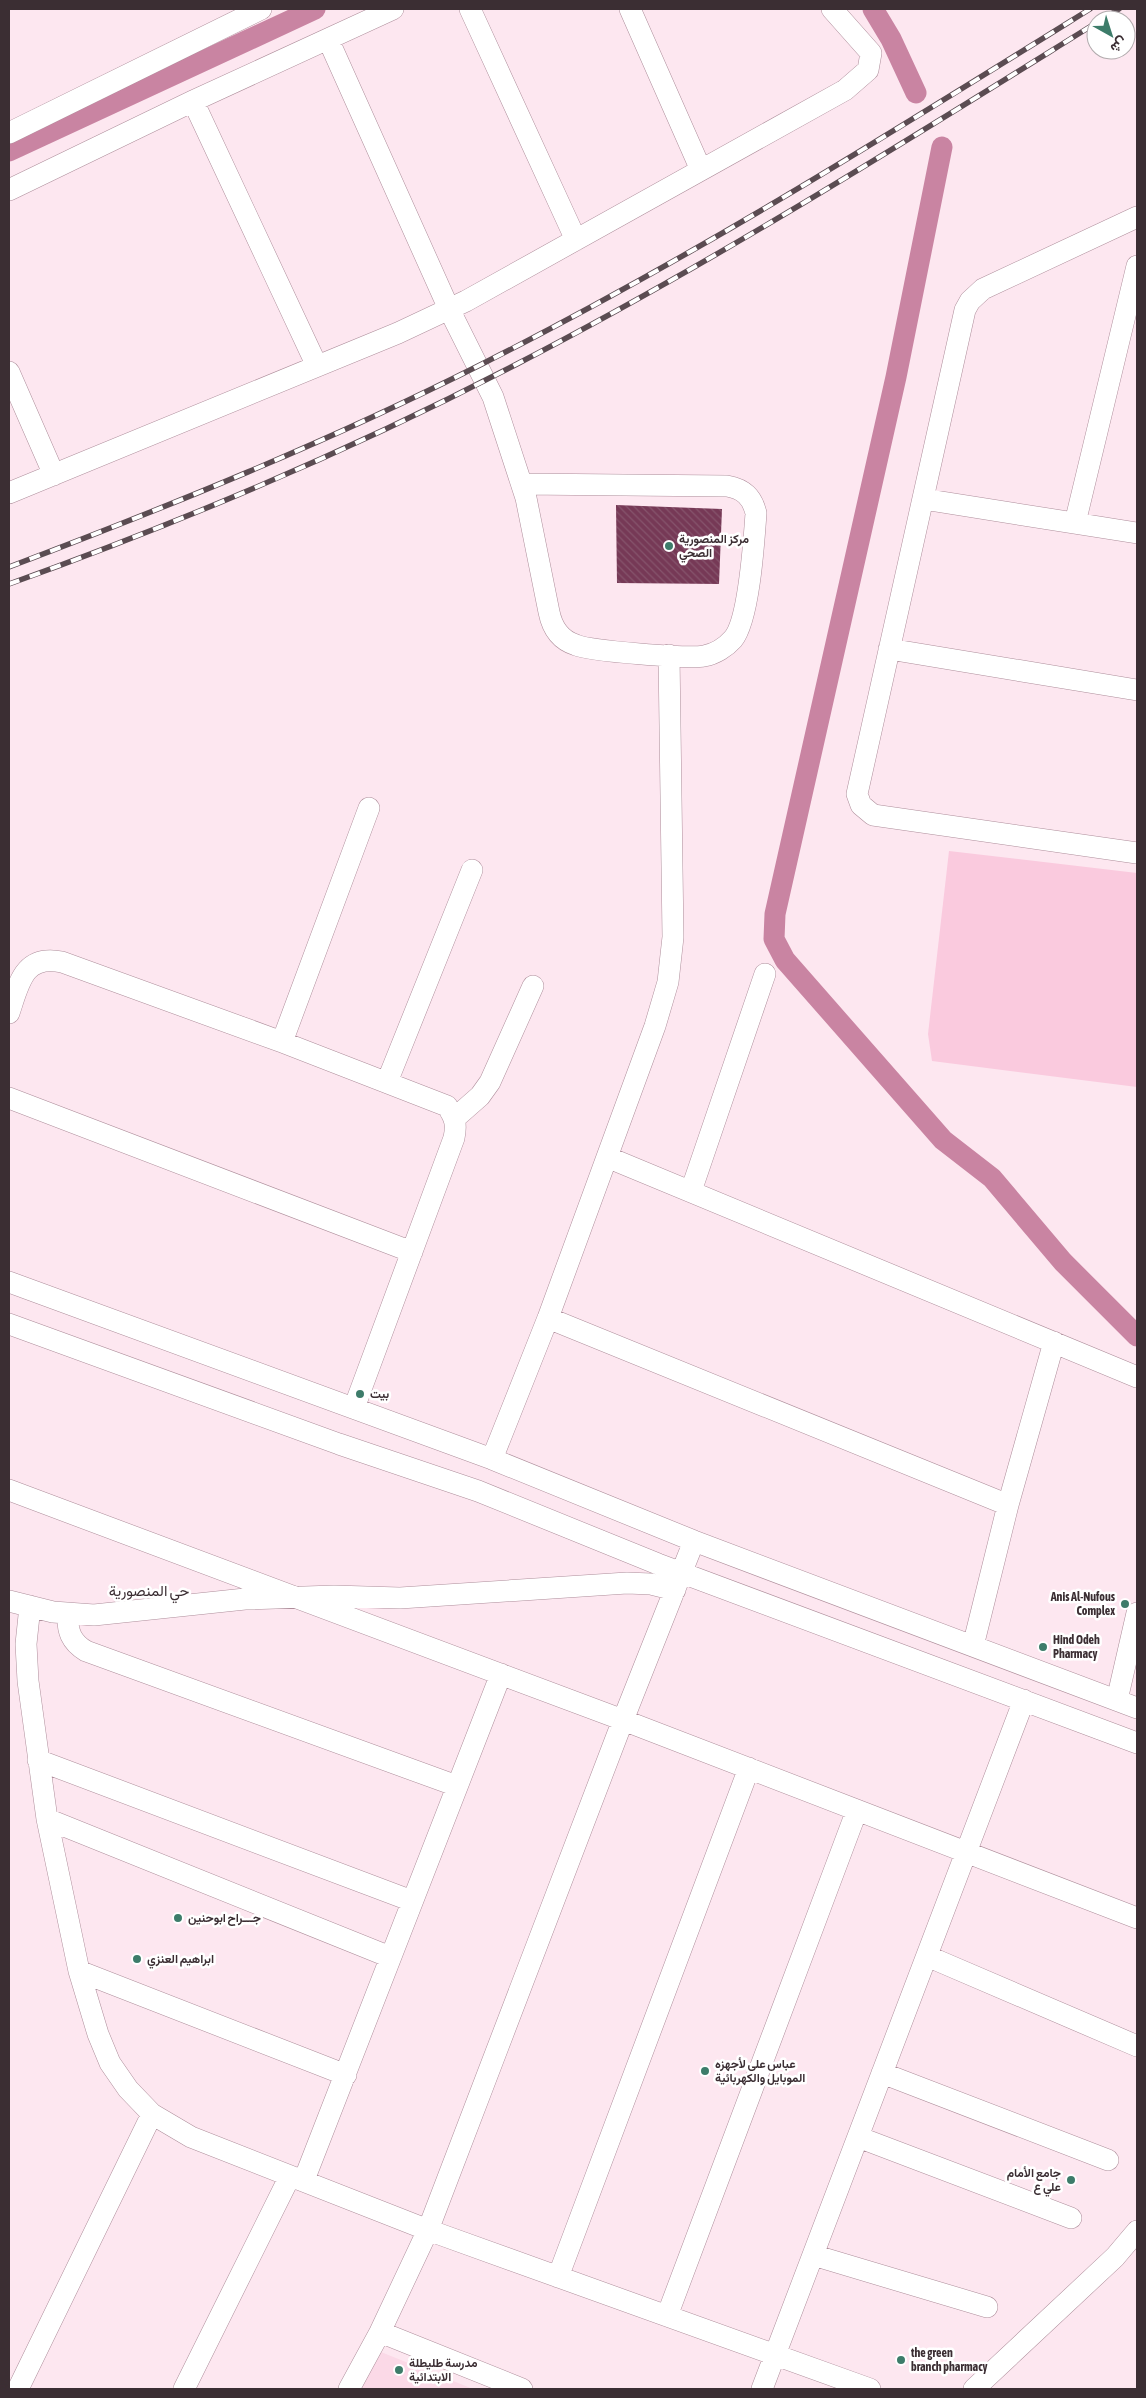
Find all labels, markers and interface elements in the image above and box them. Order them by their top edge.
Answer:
north arrow [1086,10,1136,60]
text: ش [1107,33,1131,57]
place label: مركز المنصورية الصحي [679,532,749,563]
marker: مركز المنصورية الصحي [663,540,675,552]
place label: بيت [370,1387,390,1401]
marker: بيت [354,1388,366,1400]
district label: حي المنصورية [109,1582,189,1604]
place label: Anis Al-Nufous Complex [1050,1590,1116,1618]
marker: Anis Al-Nufous Complex [1119,1598,1131,1610]
place label: Hind Odeh Pharmacy [1053,1633,1100,1661]
marker: Hind Odeh Pharmacy [1037,1641,1049,1653]
place label: جـــراح ابوحنين [188,1911,261,1926]
marker: جـــراح ابوحنين [172,1912,184,1924]
place label: ابراهيم العنزي [147,1952,214,1969]
marker: ابراهيم العنزي [131,1953,143,1965]
place label: عباس علي لأجهزه الموبايل والكهربائية [715,2057,805,2086]
marker: عباس علي لأجهزه الموبايل والكهربائية [699,2065,711,2077]
place label: جامع الأمام علي ع [1007,2166,1061,2197]
marker: جامع الأمام علي ع [1065,2174,1077,2186]
place label: the green branch pharmacy [910,2346,988,2374]
marker: the green branch pharmacy [895,2354,907,2366]
place label: مدرسة طليطلة الابتدائية [409,2356,478,2384]
marker: مدرسة طليطلة الابتدائية [393,2364,405,2376]

